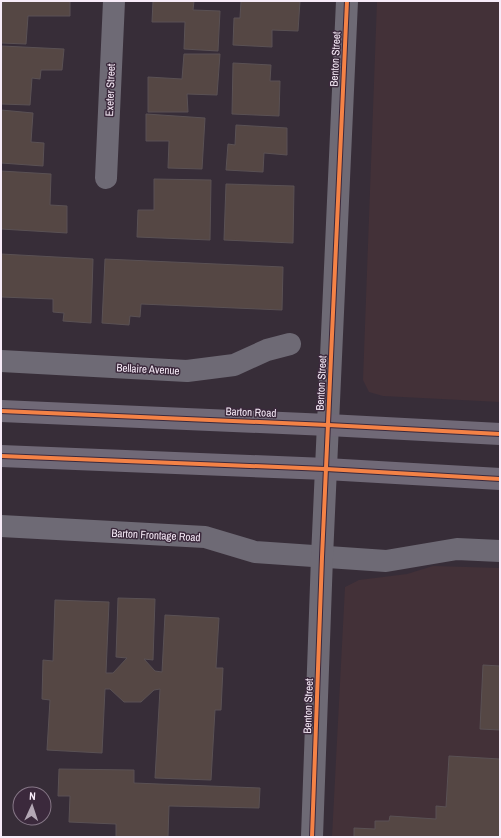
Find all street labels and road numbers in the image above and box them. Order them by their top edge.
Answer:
street label: Benton Street [327,31,343,87]
street label: Exeter Street [102,63,118,117]
street label: Benton Street [313,355,329,411]
street label: Bellaire Avenue [116,360,180,378]
street label: Barton Road [225,404,277,420]
street label: Barton Frontage Road [111,526,201,544]
street label: Benton Street [300,678,316,734]

